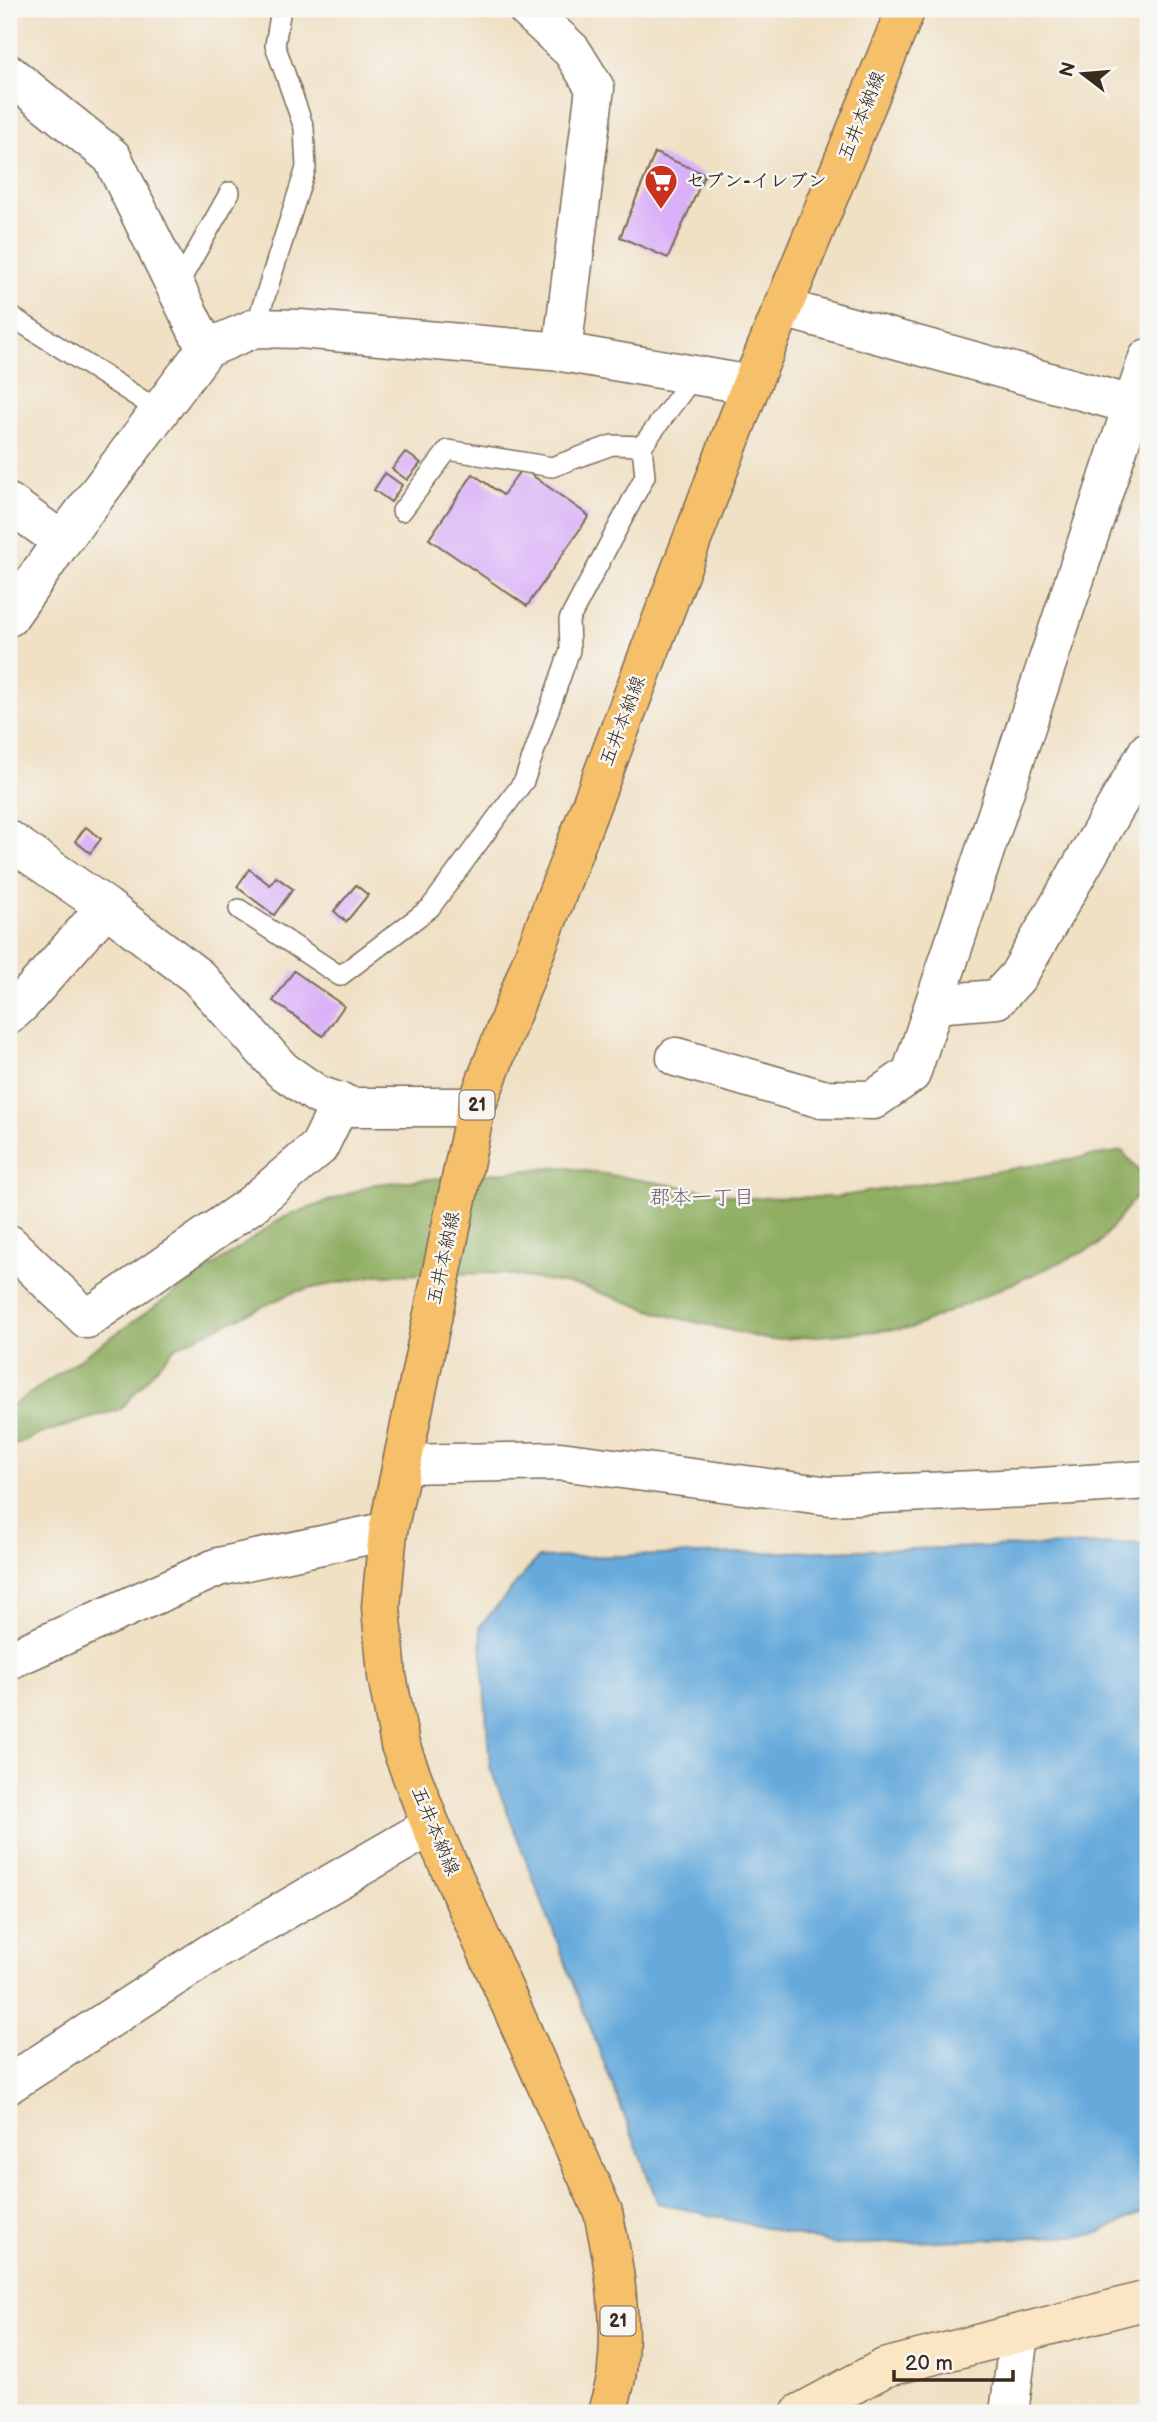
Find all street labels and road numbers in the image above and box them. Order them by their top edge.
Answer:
street label: 五井本納線 [834,68,890,164]
street label: 五井本納線 [595,673,651,769]
road number: 21 [460,1090,494,1120]
street label: 五井本納線 [423,1209,465,1307]
street label: 五井本納線 [406,1783,464,1879]
road number: 21 [600,2306,636,2336]

